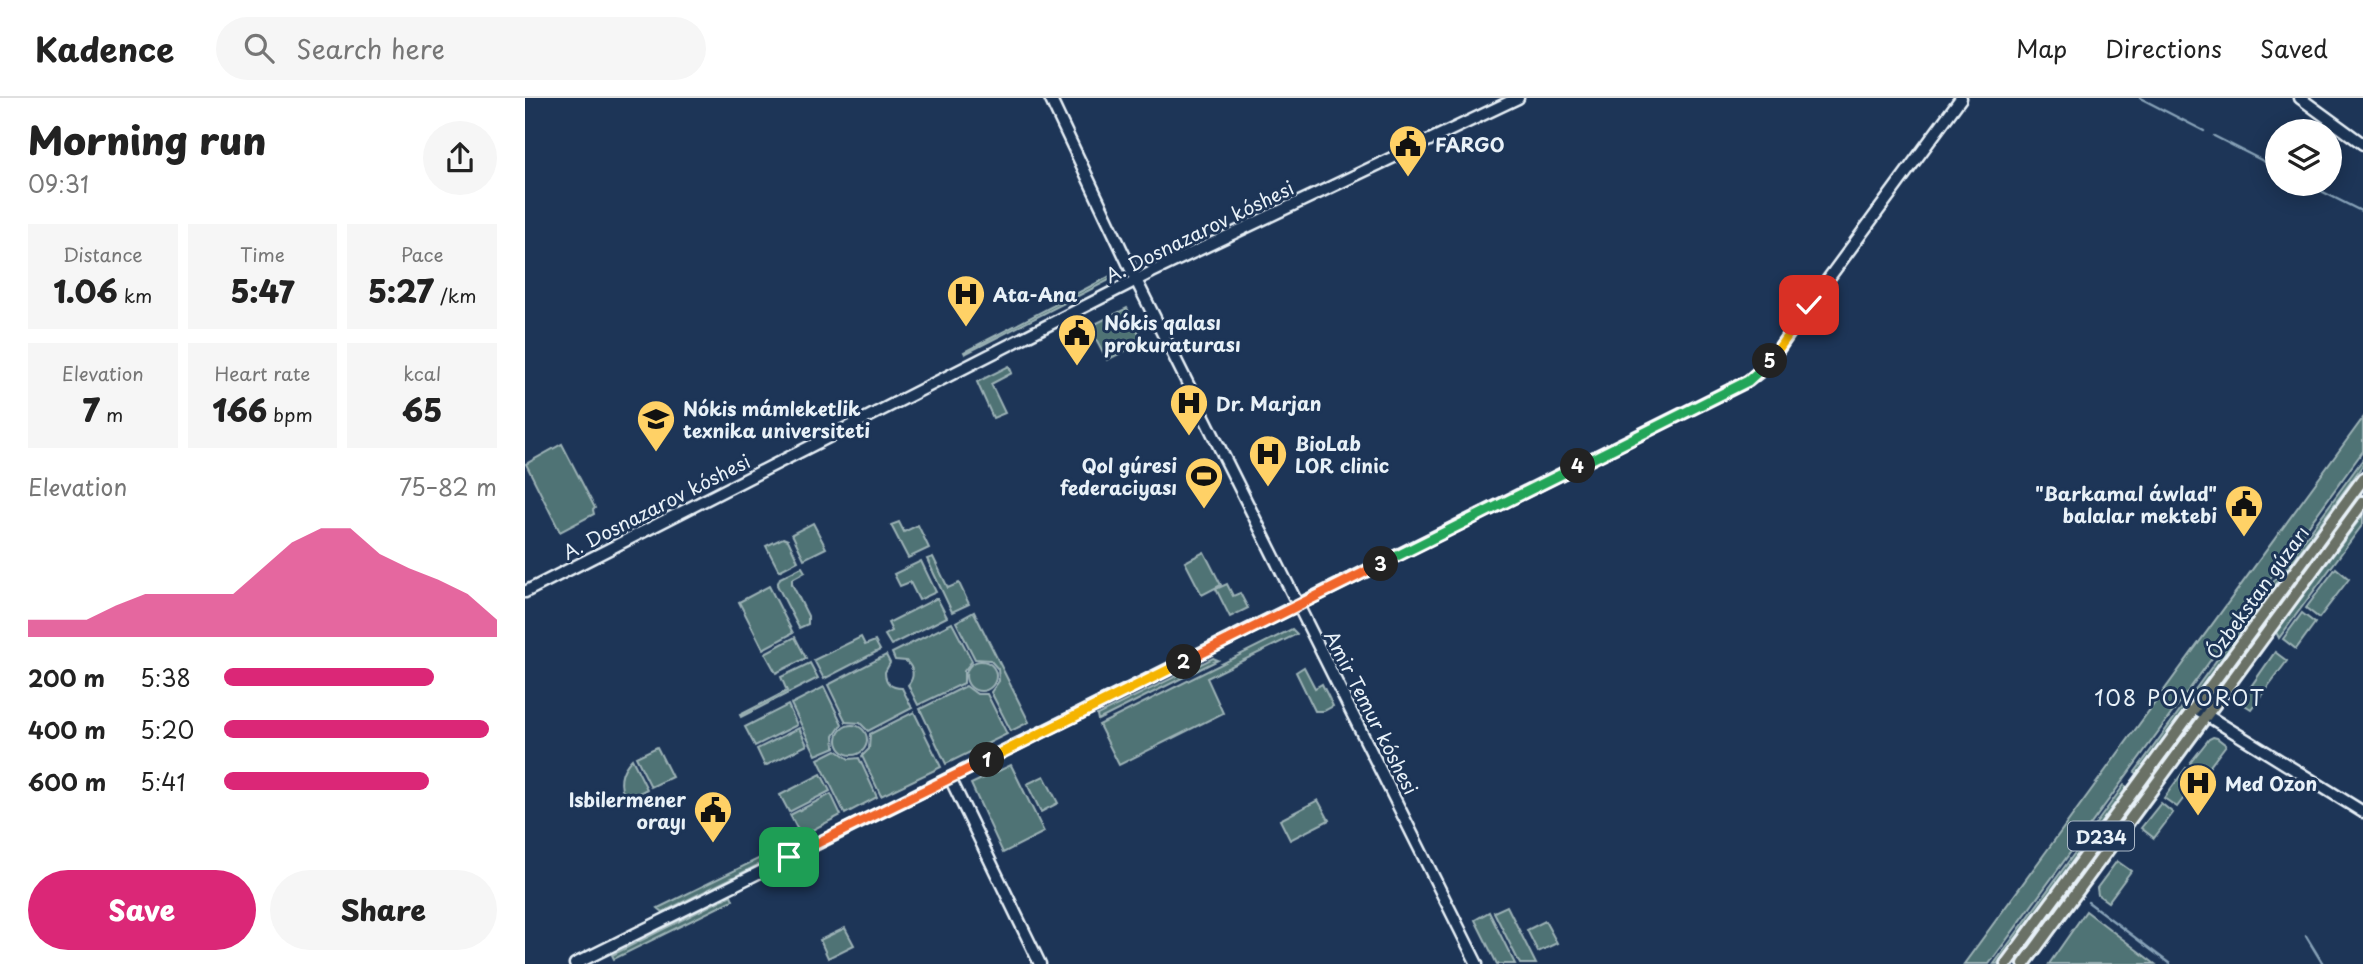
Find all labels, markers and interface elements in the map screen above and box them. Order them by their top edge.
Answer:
search box [216,17,706,80]
text: Kadence [35,23,174,73]
icon: search [240,29,278,67]
text: Search here [296,29,445,68]
text: Map [2016,30,2067,66]
text: Directions [2105,30,2222,66]
text: Saved [2260,30,2328,66]
text: Morning run [28,111,266,168]
map controls [2265,119,2342,196]
button: layers [2265,119,2342,196]
button: share [423,121,497,195]
public building icon: FARGO [1387,123,1429,178]
place label: FARGO [1435,130,1505,158]
text: 09:31 [28,166,89,201]
street label: A. Dosnazarov kóshesi [1100,173,1298,289]
text: Distance [63,240,143,268]
text: Time [240,240,285,268]
text: Pace [401,240,444,268]
text: 1.06 [53,268,118,313]
text: 5:47 [230,268,294,313]
text: 5:27 [368,268,434,313]
hospital icon: Ata-Ana [945,273,987,328]
pin [1779,275,1839,335]
place label: Ata-Ana [993,280,1077,308]
text: km [118,281,152,309]
text: /km [434,281,476,309]
icon: check [1790,286,1828,324]
place label: Nókis qalası prokuraturası [1104,308,1241,358]
public building icon: Nókis qalası prokuraturası [1056,312,1098,367]
pin: 5 [1753,344,1787,378]
text: 5 [1763,346,1776,374]
text: Elevation [62,359,144,387]
text: Heart rate [215,359,310,387]
text: kcal [403,359,441,387]
hospital icon: Dr. Marjan [1168,382,1210,437]
text: 7 [82,387,100,432]
text: 166 [212,387,267,432]
text: 65 [402,387,442,432]
place label: Dr. Marjan [1216,389,1322,417]
place label: Nókis mámleketlik texnika universiteti [683,394,870,444]
school or university icon: Nókis mámleketlik texnika universiteti [635,398,677,453]
text: m [100,400,123,428]
text: bpm [267,400,313,428]
place label: BioLab LOR clinic [1295,429,1389,479]
hospital icon: BioLab LOR clinic [1247,433,1289,488]
street label: A. Dosnazarov kóshesi [557,446,755,566]
pin: 4 [1561,448,1595,484]
place label: Qol gúresi federaciyası [1060,451,1177,501]
text: 4 [1571,451,1584,479]
sports icon: Qol gúresi federaciyası [1183,455,1225,510]
text: Elevation [28,469,127,504]
text: 75–82 m [399,469,497,504]
place label: "Barkamal áwlad" balalar mektebi [2035,479,2217,529]
public building icon: "Barkamal áwlad" balalar mektebi [2223,483,2265,538]
street label: Ózbekstan gúzarı [2199,519,2315,665]
pin: 3 [1363,546,1399,582]
text: 3 [1374,549,1387,577]
street label: Amir Temur kóshesi [1318,625,1426,799]
pin: 2 [1167,644,1201,680]
text: 2 [1177,647,1190,675]
text: 200 m [28,660,105,695]
text: 5:38 [140,660,191,695]
district label: 108 POVOROT [2094,681,2266,713]
text: 400 m [28,712,106,747]
text: 5:20 [140,712,194,747]
pin: 1 [969,742,1005,778]
text: 1 [982,745,991,773]
hospital icon: Med Ozon [2177,762,2219,817]
text: 600 m [28,764,106,799]
text: 5:41 [140,764,186,799]
place label: Med Ozon [2225,769,2317,797]
place label: Isbilermener orayı [569,785,686,835]
public building icon: Isbilermener orayı [692,789,734,844]
road number: D234 [2068,822,2134,850]
pin [759,827,819,887]
icon: arrive [770,838,808,876]
button: Save [28,870,256,950]
button: Share [270,870,497,950]

